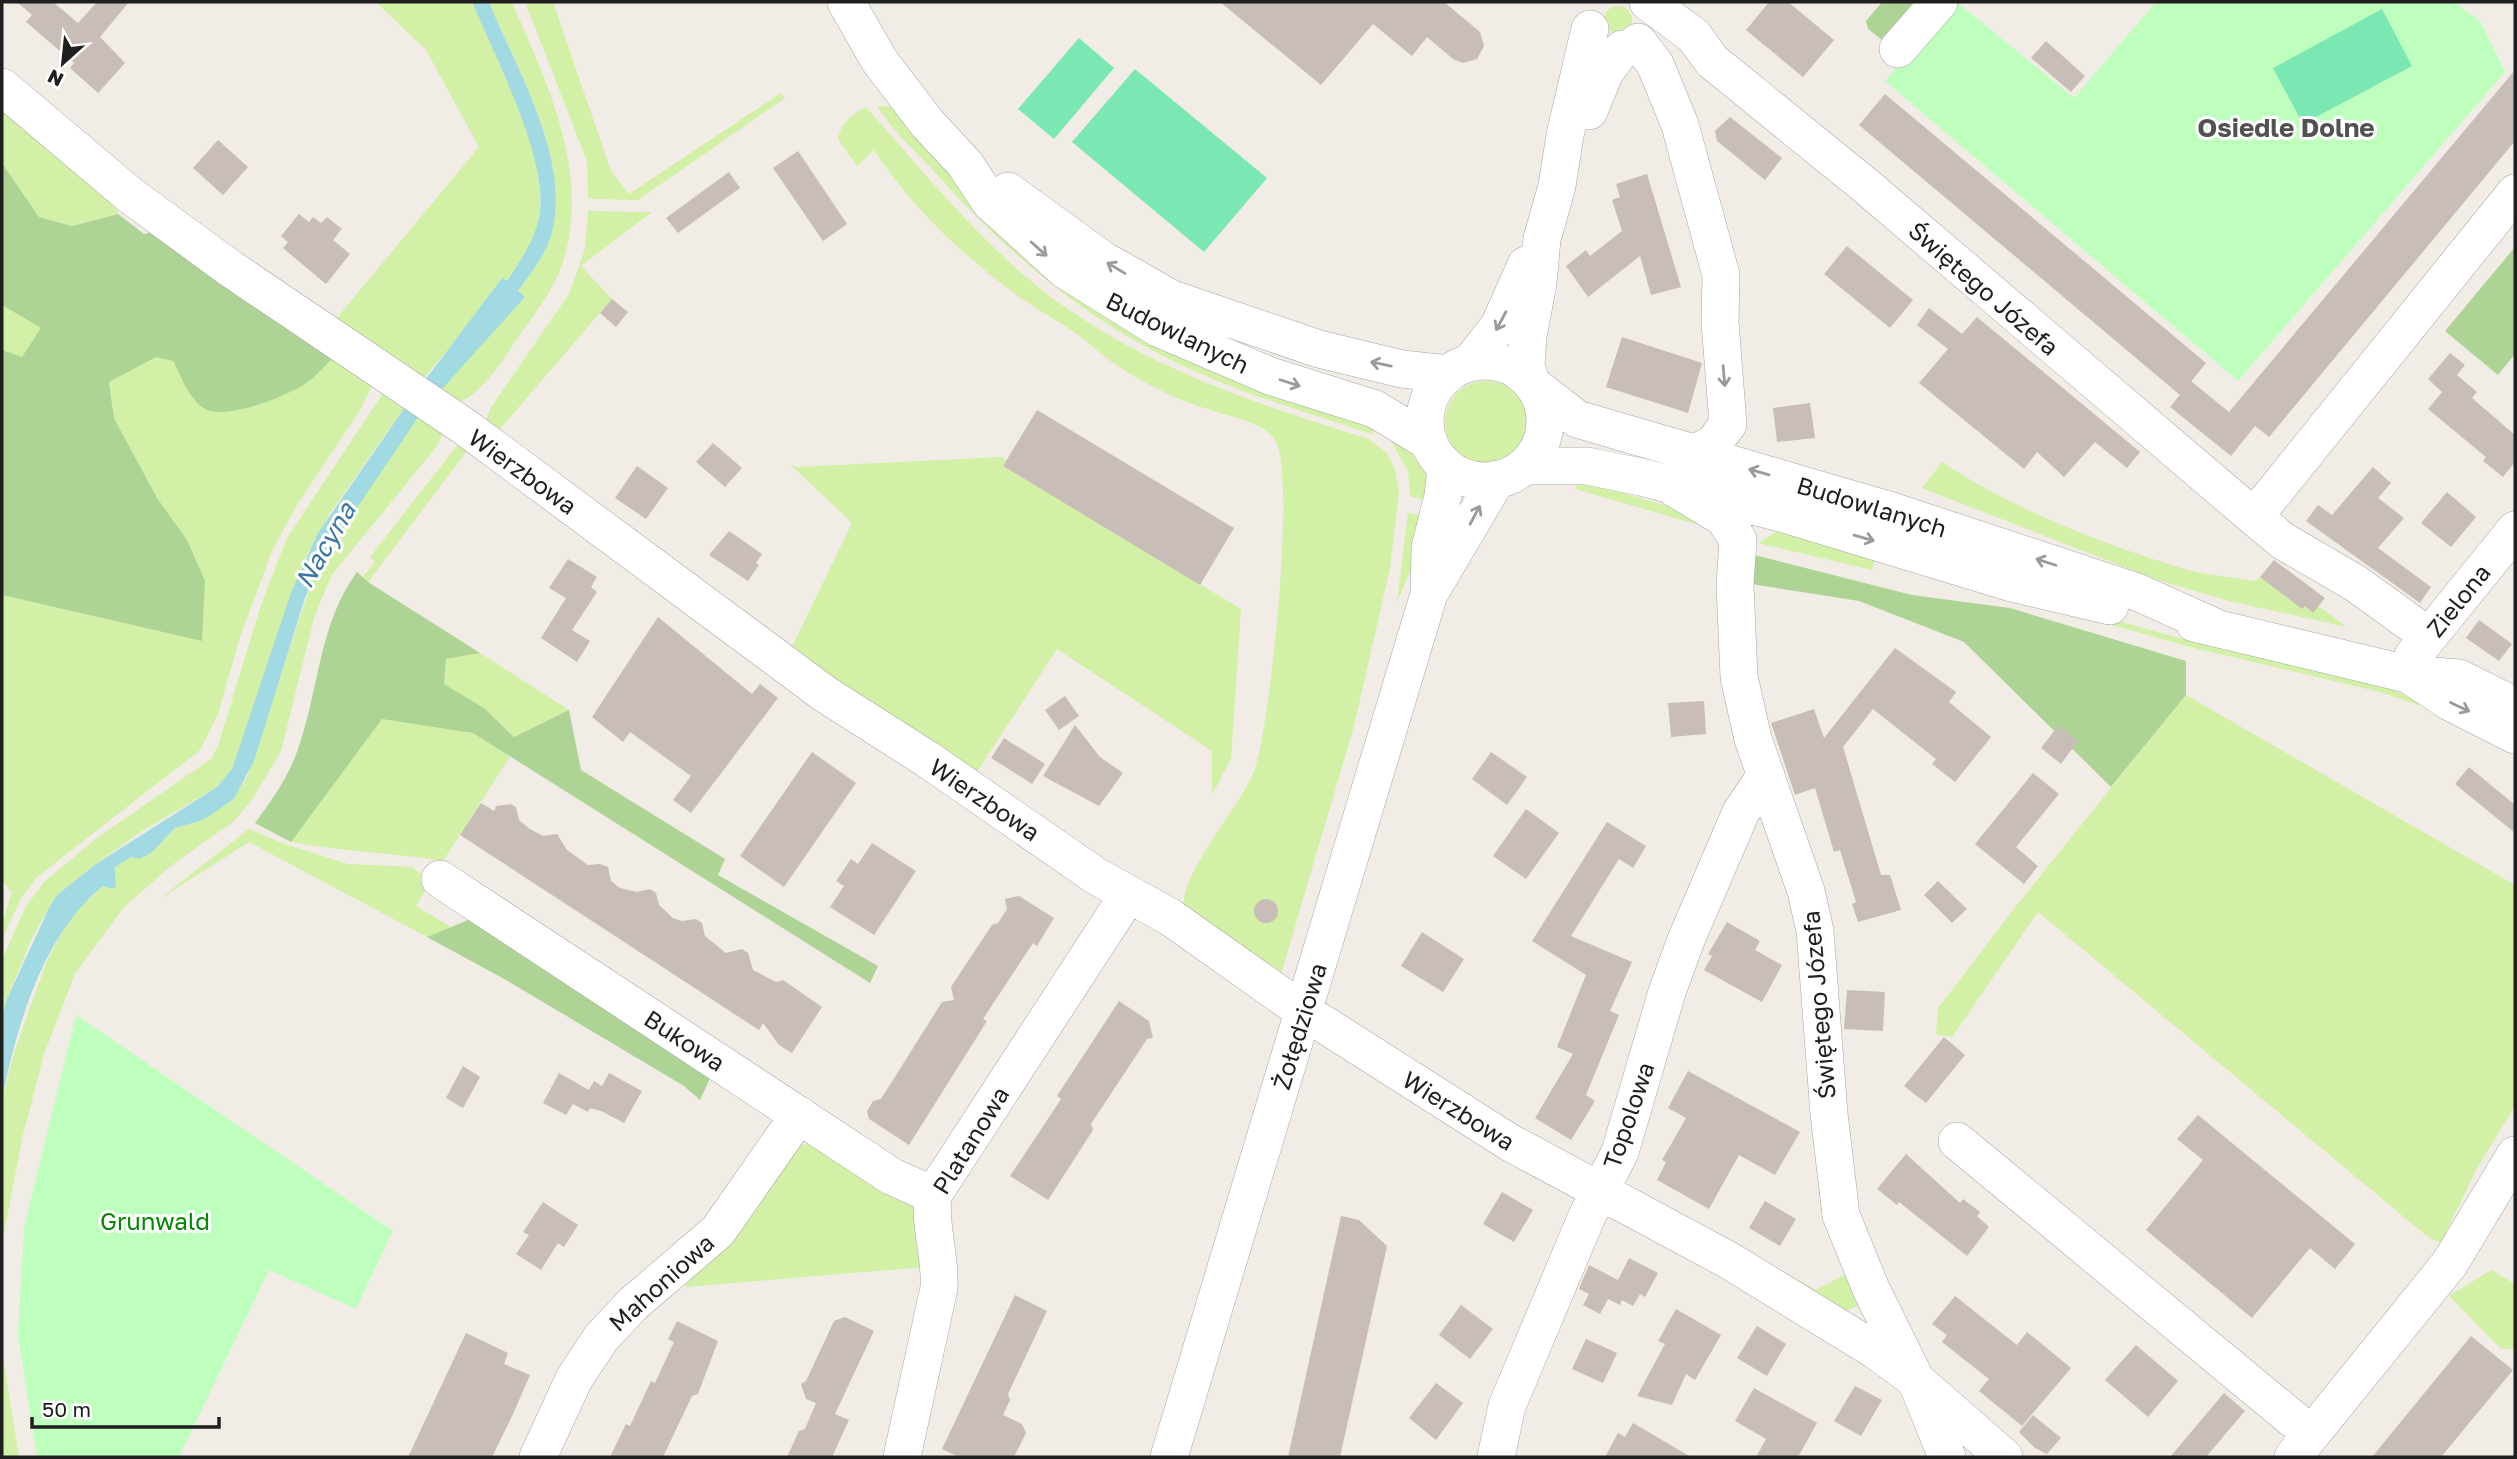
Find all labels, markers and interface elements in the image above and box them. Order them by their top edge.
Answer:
north arrow [28,28,98,98]
text: N [43,65,67,92]
district label: Osiedle Dolne [2197,112,2375,143]
street label: Świętego Józefa [1903,215,2065,361]
one-way arrow [1030,241,1048,257]
one-way arrow [1106,260,1126,274]
street label: Budowlanych [1102,285,1254,379]
one-way arrow [1493,310,1507,331]
one-way arrow [1370,357,1393,371]
one-way arrow [1718,364,1731,387]
one-way arrow [1279,377,1301,390]
street label: Wierzbowa [463,422,583,520]
one-way arrow [1748,464,1770,477]
street label: Budowlanych [1794,469,1950,543]
water label: Nacyna [288,496,362,593]
one-way arrow [1469,505,1482,526]
one-way arrow [1852,532,1874,545]
one-way arrow [2035,555,2057,568]
street label: Zielona [2420,558,2496,642]
one-way arrow [2449,701,2470,714]
street label: Wierzbowa [924,752,1046,846]
street label: Świętego Józefa [1795,910,1841,1100]
street label: Żołędziowa [1266,959,1332,1093]
street label: Bukowa [639,1003,731,1077]
street label: Topolowa [1596,1058,1660,1172]
street label: Wierzbowa [1398,1064,1520,1156]
street label: Platanowa [926,1081,1014,1199]
park label: Grunwald [100,1206,210,1235]
street label: Mahoniowa [603,1227,719,1337]
scale bar [32,1386,219,1430]
text: 50 m [42,1396,91,1422]

